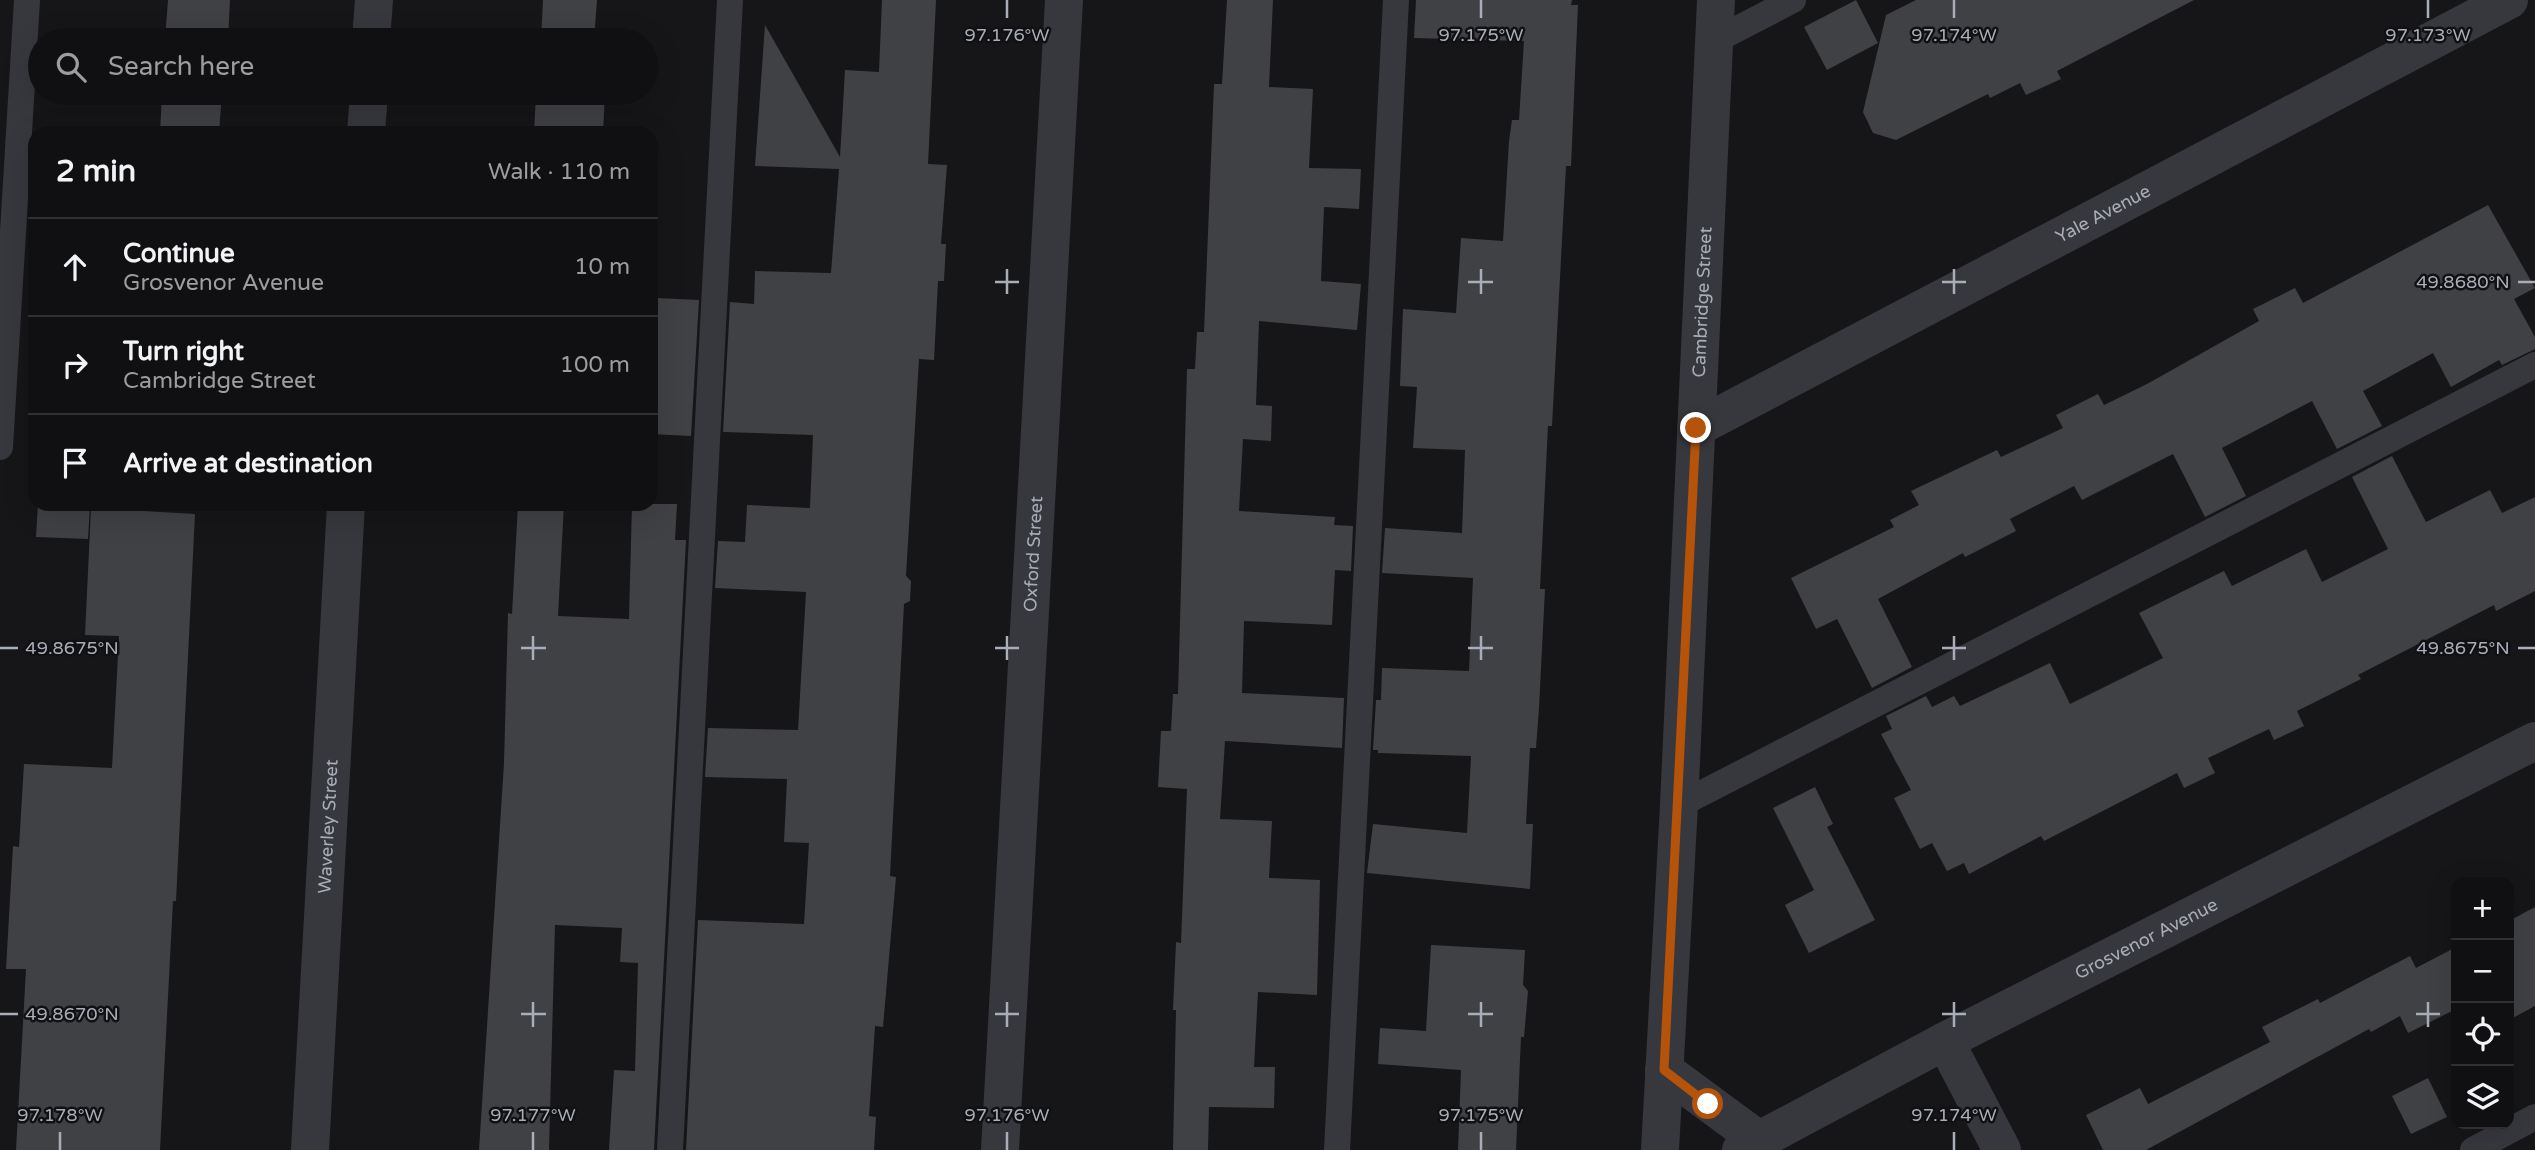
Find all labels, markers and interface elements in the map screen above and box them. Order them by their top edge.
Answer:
text: 97.176°W [964,24,1050,46]
text: 97.175°W [1439,24,1523,46]
text: 97.174°W [1911,24,1997,46]
text: 97.173°W [2385,24,2471,46]
search box [28,28,658,105]
icon: search [52,48,90,86]
text: Search here [108,51,254,82]
text: 2 min [56,153,136,190]
text: Walk · 110 m [488,158,630,186]
street label: Yale Avenue [2052,180,2154,248]
street label: Cambridge Street [1688,226,1717,378]
text: Continue [123,238,235,269]
icon: ahead [56,248,94,286]
text: 10 m [574,253,630,281]
text: Grosvenor Avenue [123,269,324,297]
text: 49.8680°N [2416,271,2510,293]
text: Turn right [123,336,244,367]
icon: right [56,346,94,384]
text: 100 m [560,351,630,379]
text: Cambridge Street [123,367,316,395]
route end [1680,412,1711,443]
icon: arrive [56,444,94,482]
text: Arrive at destination [123,448,373,479]
street label: Oxford Street [1019,495,1047,612]
text: 49.8675°N [25,637,119,659]
text: 49.8675°N [2416,637,2510,659]
street label: Waverley Street [313,759,343,894]
map controls [2451,877,2514,1129]
button: + [2451,877,2514,940]
street label: Grosvenor Avenue [2071,893,2221,984]
button: − [2451,940,2514,1003]
text: 49.8670°N [25,1003,119,1025]
button: locate [2451,1003,2514,1066]
button: layers [2451,1066,2514,1129]
route start [1692,1088,1723,1119]
text: 97.178°W [17,1104,103,1126]
text: 97.177°W [490,1104,576,1126]
text: 97.176°W [964,1104,1050,1126]
text: 97.175°W [1439,1104,1523,1126]
text: 97.174°W [1911,1104,1997,1126]

